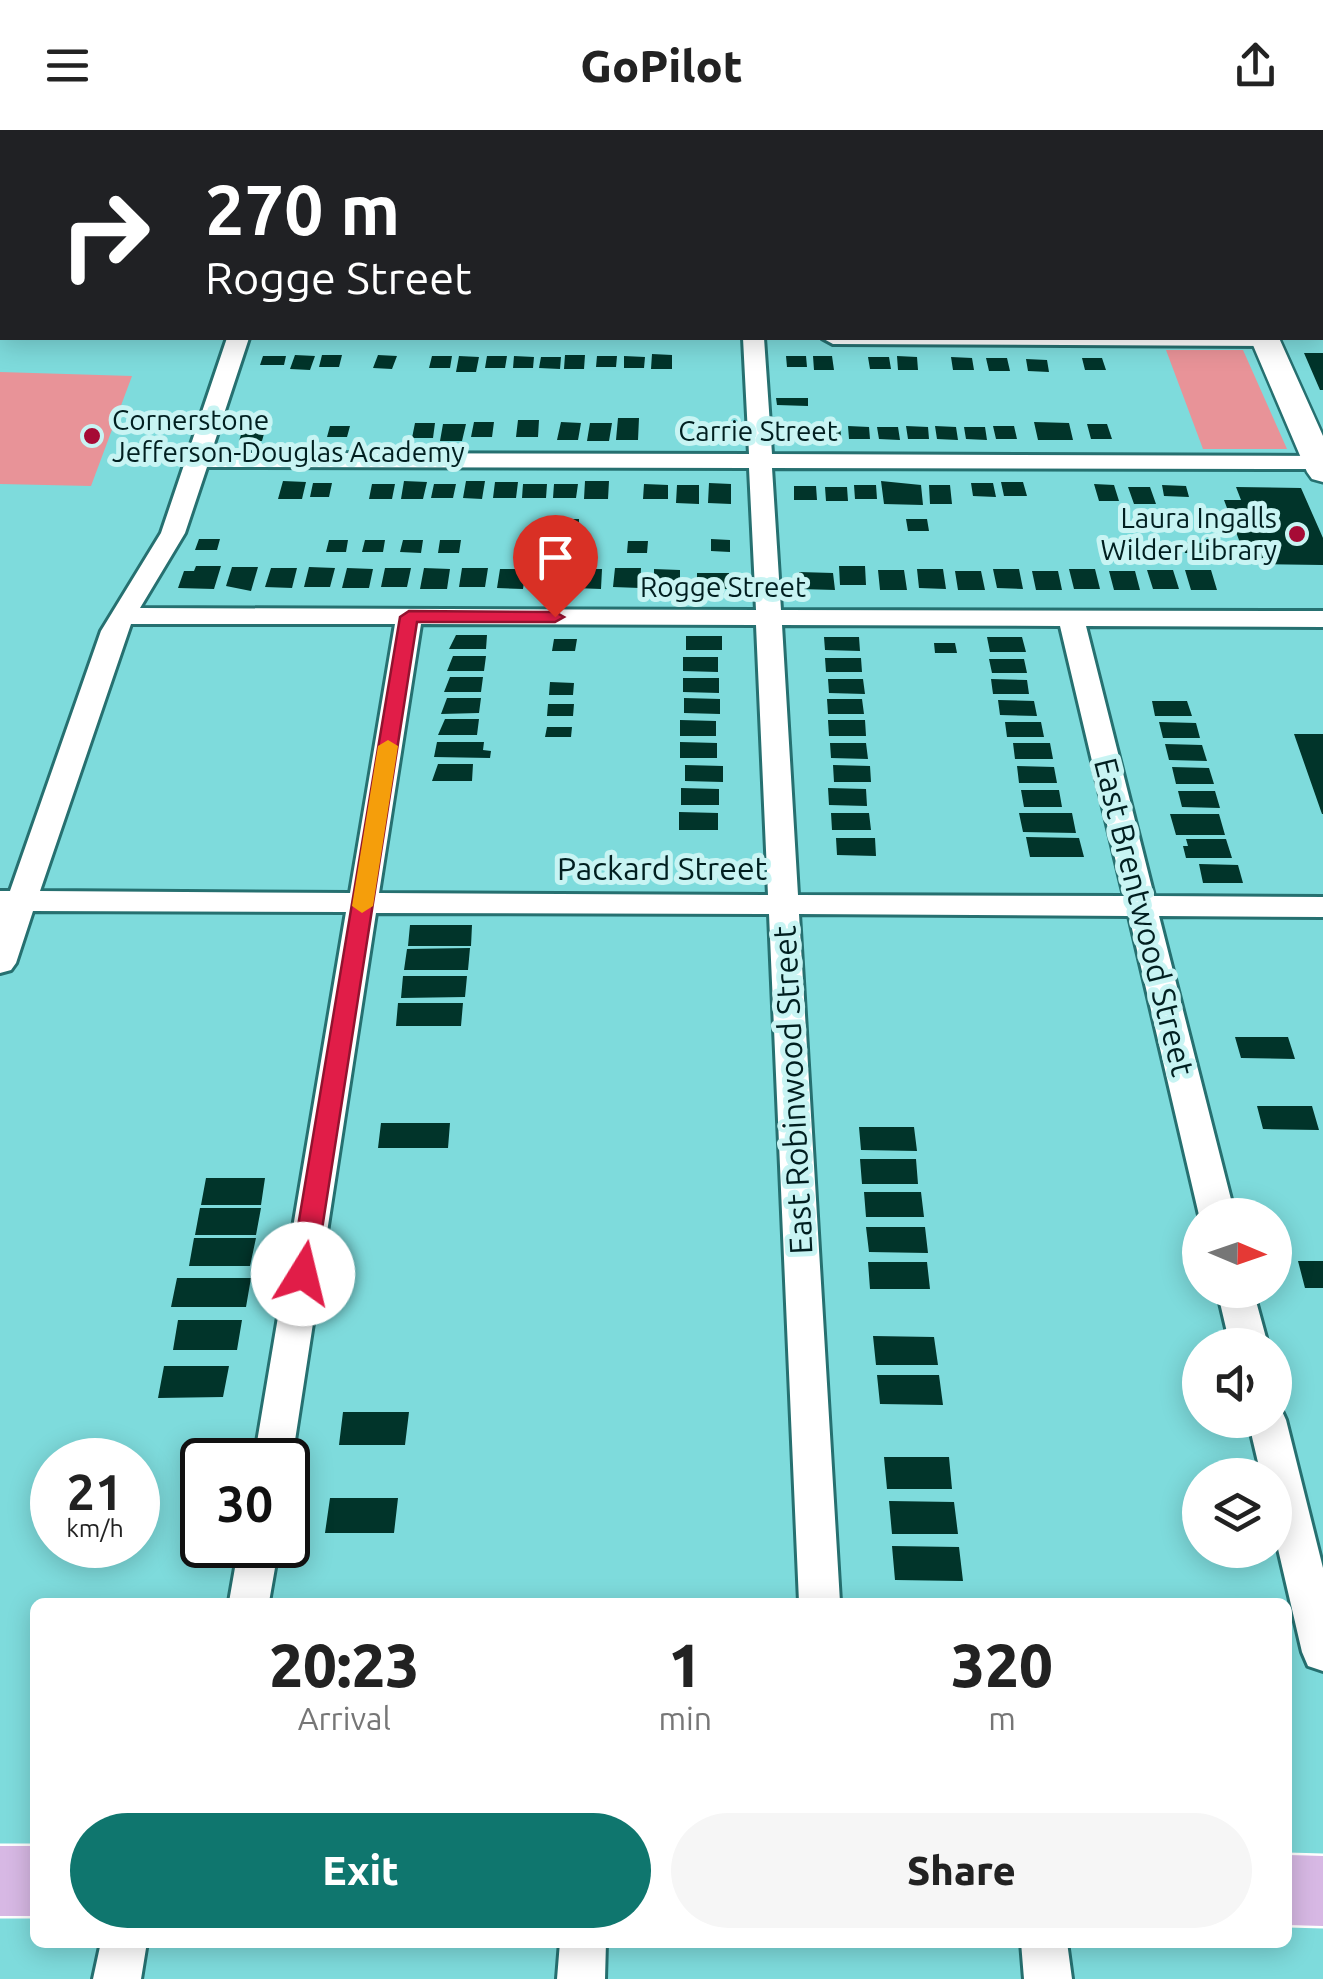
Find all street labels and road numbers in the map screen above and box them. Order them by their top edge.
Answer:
street label: Carrie Street [678,415,838,446]
street label: Rogge Street [640,571,806,602]
street label: East Brentwood Street [1088,754,1202,1080]
street label: Packard Street [557,850,768,886]
street label: East Robinwood Street [765,924,819,1255]

